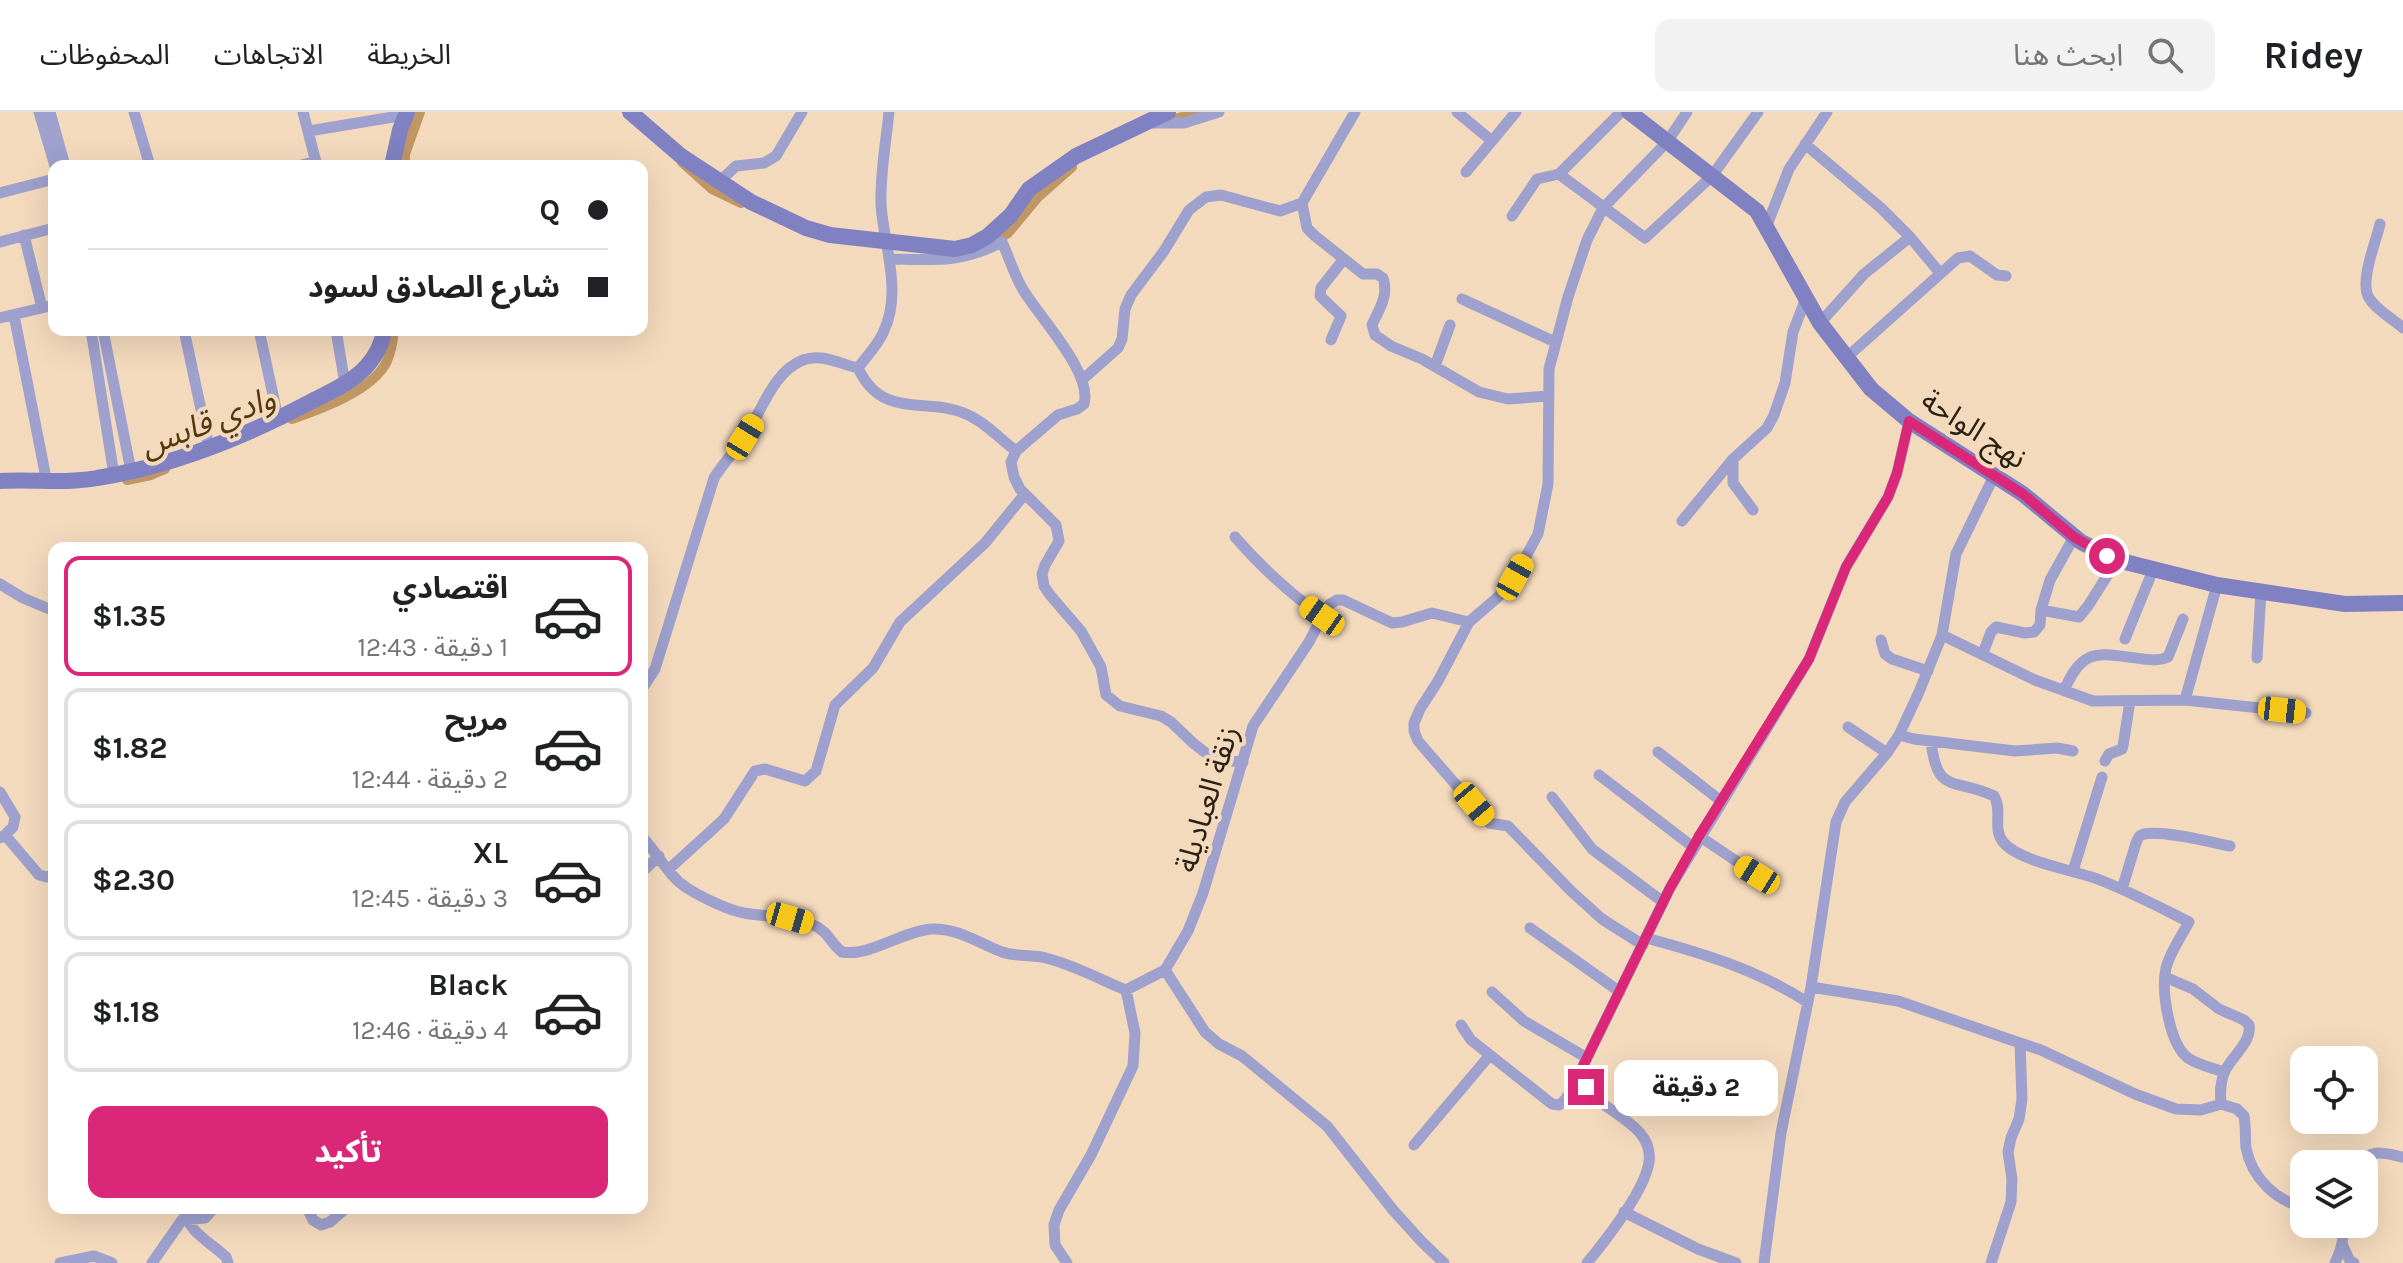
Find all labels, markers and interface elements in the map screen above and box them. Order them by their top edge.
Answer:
search box [1655,19,2215,91]
icon: search [2143,33,2187,77]
text: Ridey [2263,33,2363,78]
text: ابحث هنا [2013,37,2123,73]
text: المحفوظات [40,38,170,71]
text: الاتجاهات [214,38,323,71]
text: الخريطة [367,38,451,71]
text: Q [539,192,560,228]
text: شارع الصادق لسود [308,269,560,305]
water label: وادي قابس [135,379,283,471]
street label: نهج الواحة [1912,382,2033,480]
car [722,410,768,464]
route start [2089,538,2125,574]
car [1493,550,1537,604]
text: اقتصادي [393,570,508,606]
icon: car [532,580,604,652]
car [1295,592,1349,640]
text: $1.35 [92,598,166,634]
text: 1 دقيقة · 12:43 [357,632,508,663]
car [2257,696,2307,724]
text: مريح [445,702,508,738]
icon: car [532,712,604,784]
street label: زنقة العباديلة [1168,721,1246,877]
text: $1.82 [92,730,167,766]
text: 2 دقيقة · 12:44 [352,764,508,795]
car [1449,778,1499,830]
text: XL [473,835,508,871]
icon: car [532,844,604,916]
car [1730,852,1784,898]
text: $2.30 [92,862,175,898]
text: 3 دقيقة · 12:45 [351,883,508,914]
car [764,900,816,936]
text: Black [428,967,508,1003]
icon: car [532,976,604,1048]
text: $1.18 [92,994,160,1030]
text: 4 دقيقة · 12:46 [352,1015,508,1046]
map controls [2290,1046,2378,1238]
button: locate [2290,1046,2378,1134]
callout: 2 دقيقة [1614,1059,1778,1115]
route end [1568,1069,1604,1105]
text: 2 دقيقة [1652,1072,1740,1103]
button: تأكيد [88,1106,608,1198]
button: layers [2290,1150,2378,1238]

